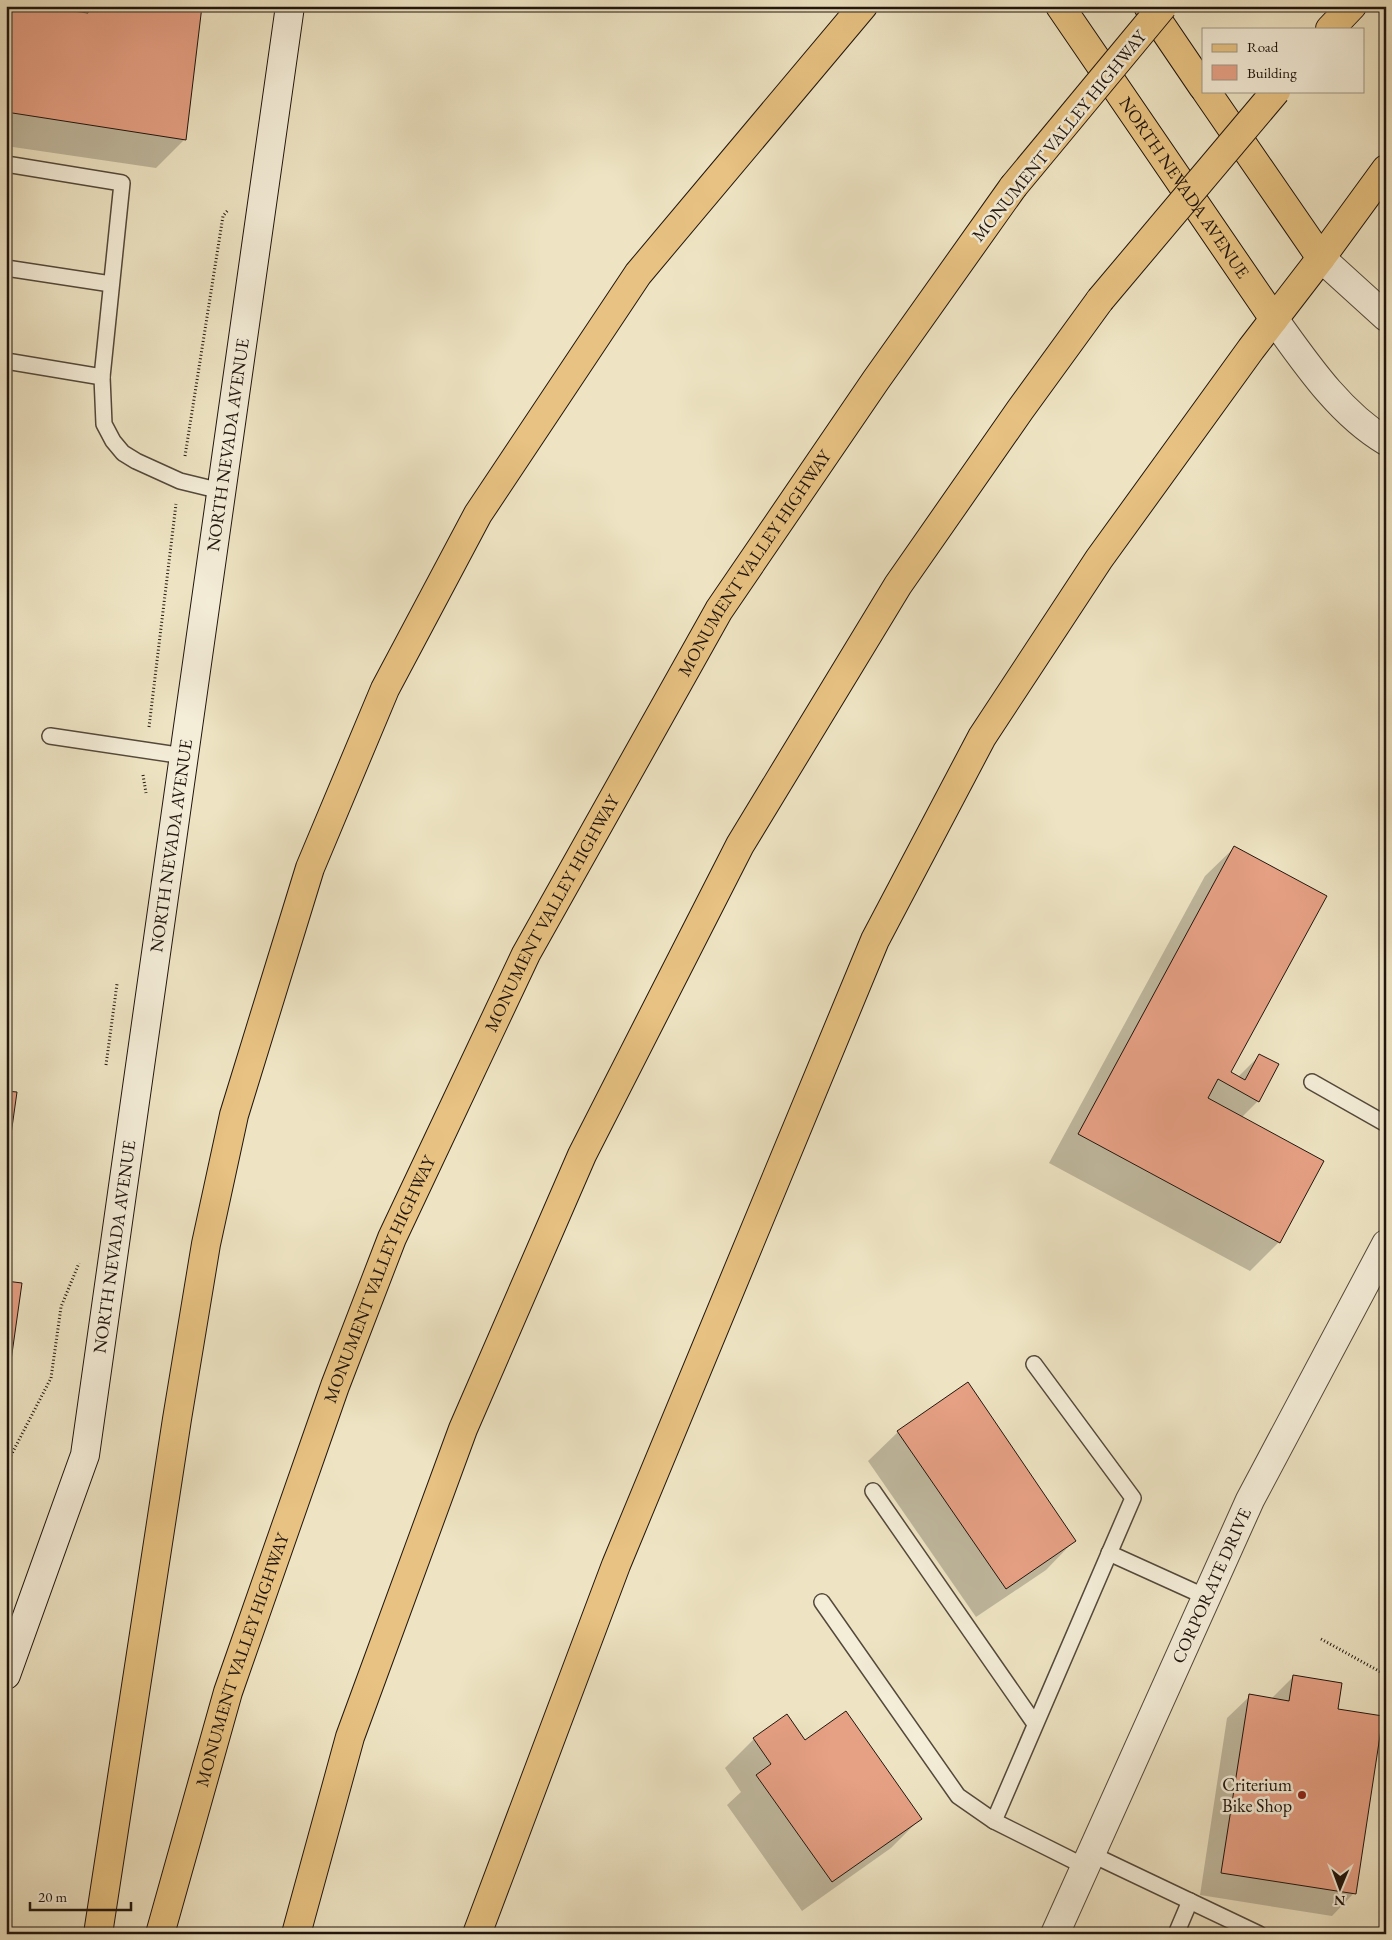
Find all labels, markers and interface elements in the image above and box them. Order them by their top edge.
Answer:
street label: MONUMENT VALLEY HIGHWAY [966,24,1152,246]
legend [1202,28,1364,92]
text: Road [1247,37,1279,56]
text: Building [1247,63,1297,82]
street label: NORTH NEVADA AVENUE [1114,92,1255,283]
street label: NORTH NEVADA AVENUE [201,337,254,553]
street label: MONUMENT VALLEY HIGHWAY [672,444,837,680]
street label: NORTH NEVADA AVENUE [144,738,197,954]
street label: MONUMENT VALLEY HIGHWAY [479,789,625,1035]
street label: NORTH NEVADA AVENUE [88,1139,140,1355]
street label: MONUMENT VALLEY HIGHWAY [318,1150,441,1406]
street label: CORPORATE DRIVE [1166,1504,1256,1667]
street label: MONUMENT VALLEY HIGHWAY [190,1529,294,1789]
place label: Criterium Bike Shop [1222,1773,1292,1817]
marker: Criterium Bike Shop [1296,1789,1308,1801]
north arrow [1314,1862,1364,1912]
scale bar [30,1880,131,1912]
text: 20 m [38,1887,67,1906]
text: N [1333,1892,1346,1910]

